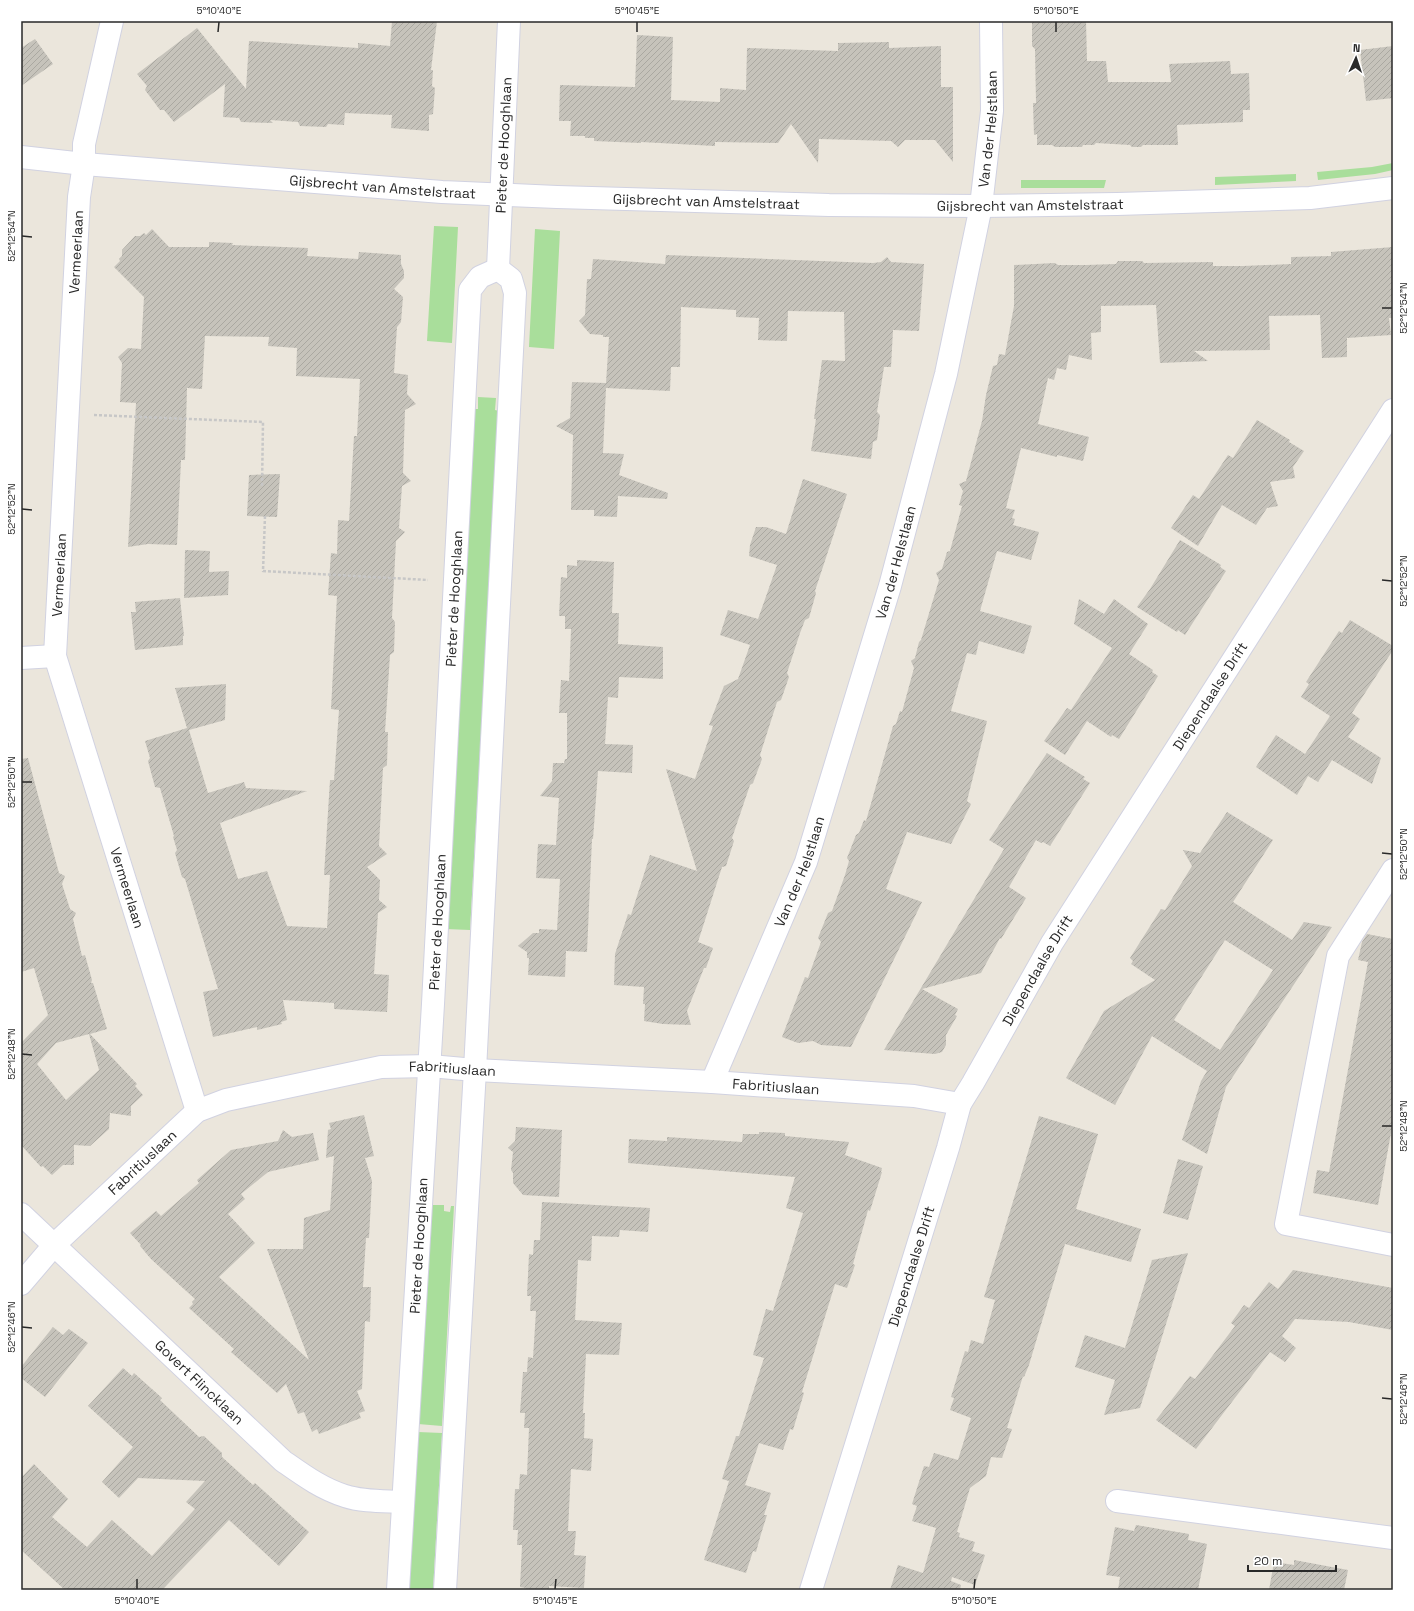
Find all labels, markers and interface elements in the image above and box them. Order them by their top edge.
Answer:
text: 5°10'40"E [196,4,242,17]
text: 5°10'45"E [615,4,660,17]
text: 5°10'50"E [1033,4,1079,17]
north arrow [1336,38,1376,78]
text: N [1352,41,1361,55]
street label: Van der Helstlaan [974,70,1001,188]
street label: Pieter de Hooghlaan [491,77,516,214]
street label: Gijsbrecht van Amstelstraat [289,171,476,202]
street label: Gijsbrecht van Amstelstraat [613,190,800,213]
street label: Gijsbrecht van Amstelstraat [937,195,1124,215]
text: 52°12'54"N [5,210,18,262]
street label: Vermeerlaan [65,210,87,294]
text: 52°12'54"N [1397,282,1410,334]
text: 52°12'52"N [5,483,18,535]
street label: Van der Helstlaan [871,503,920,622]
street label: Pieter de Hooghlaan [441,530,467,667]
street label: Vermeerlaan [48,533,70,617]
text: 52°12'52"N [1397,555,1410,607]
street label: Diependaalse Drift [1169,638,1251,754]
text: 52°12'50"N [5,756,18,808]
street label: Van der Helstlaan [770,814,828,930]
text: 52°12'50"N [1397,828,1410,880]
street label: Vermeerlaan [106,845,148,931]
street label: Pieter de Hooghlaan [425,854,450,991]
street label: Diependaalse Drift [998,911,1077,1029]
text: 52°12'48"N [5,1028,18,1080]
street label: Fabritiuslaan [409,1057,496,1080]
street label: Fabritiuslaan [732,1074,820,1098]
text: 52°12'48"N [1397,1100,1410,1152]
street label: Fabritiuslaan [104,1126,180,1199]
street label: Pieter de Hooghlaan [406,1177,432,1314]
street label: Diependaalse Drift [884,1204,939,1329]
text: 52°12'46"N [5,1301,18,1353]
street label: Govert Flincklaan [151,1336,248,1428]
text: 52°12'46"N [1397,1373,1410,1425]
scale bar [1248,1547,1336,1573]
text: 20 m [1254,1553,1282,1569]
text: 5°10'40"E [114,1594,160,1607]
text: 5°10'45"E [533,1594,578,1607]
text: 5°10'50"E [951,1594,997,1607]

